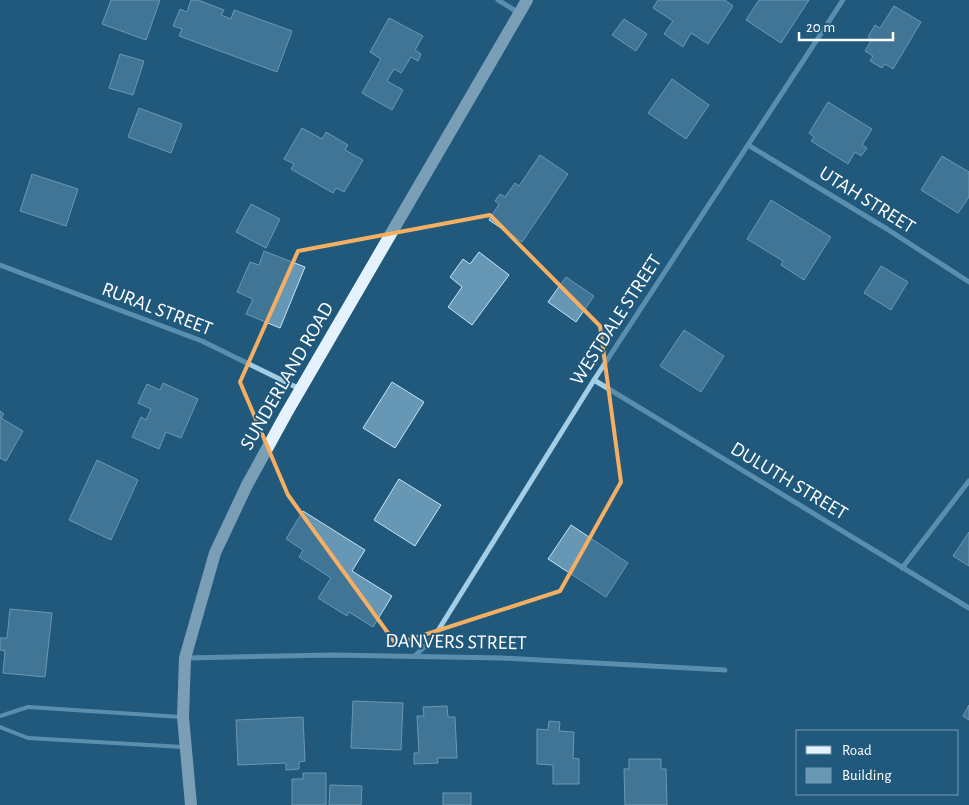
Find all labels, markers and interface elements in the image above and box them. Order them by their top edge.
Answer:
scale bar [799,10,893,42]
text: 20 m [806,20,835,35]
street label: UTAH STREET [816,163,919,237]
street label: WESTDALE STREET [566,251,666,389]
street label: RURAL STREET [99,279,215,339]
street label: SUNDERLAND ROAD [237,299,337,453]
street label: DULUTH STREET [727,438,851,524]
street label: DANVERS STREET [385,631,527,653]
legend [796,730,959,795]
text: Road [842,743,872,758]
text: Building [842,768,892,783]

